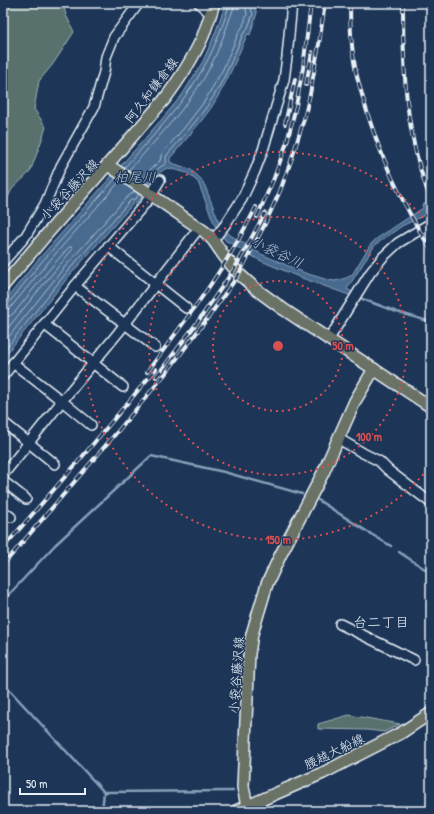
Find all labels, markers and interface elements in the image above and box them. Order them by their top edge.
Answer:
street label: 阿久和鎌倉線 [120,53,182,127]
street label: 小袋谷藤沢線 [36,154,103,224]
water label: 柏尾川 [114,167,156,186]
water label: 小袋谷川 [248,231,307,272]
text: 50 m [332,337,354,354]
centre of rings [271,339,285,353]
text: 100 m [356,428,382,445]
text: 150 m [265,531,291,548]
district label: 台二丁目 [353,612,409,631]
street label: 小袋谷藤沢線 [224,634,248,715]
street label: 腰越大船線 [301,728,368,773]
scale bar [20,770,85,796]
text: 50 m [26,775,47,792]

